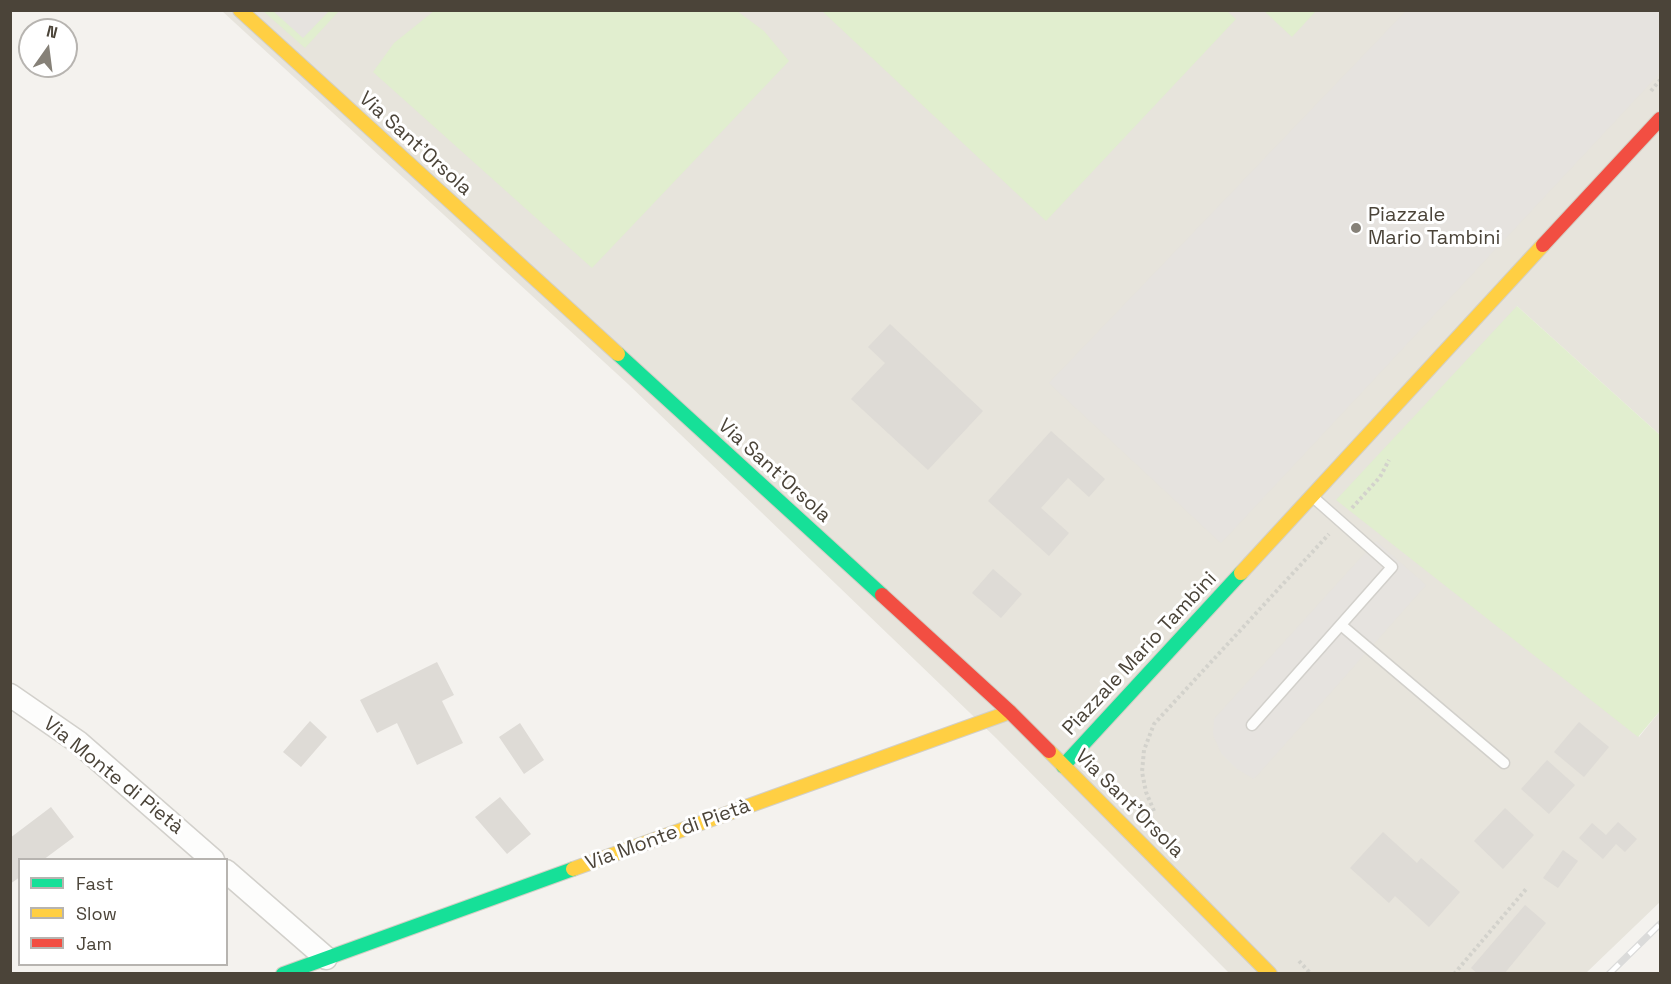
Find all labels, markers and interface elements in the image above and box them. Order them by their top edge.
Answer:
north arrow [18,18,78,78]
text: N [44,21,60,43]
street label: Via Sant'Orsola [354,87,476,201]
place label: Piazzale Mario Tambini [1368,204,1500,251]
marker: Piazzale Mario Tambini [1349,221,1363,235]
street label: Via Sant'Orsola [713,414,835,528]
street label: Piazzale Mario Tambini [1058,567,1222,741]
street label: Via Monte di Pietà [38,712,188,840]
street label: Via Sant'Orsola [1070,745,1188,863]
street label: Via Monte di Pietà [582,794,754,876]
legend [18,858,228,966]
text: Fast [76,872,113,895]
text: Slow [76,902,117,925]
text: Jam [76,932,112,955]

